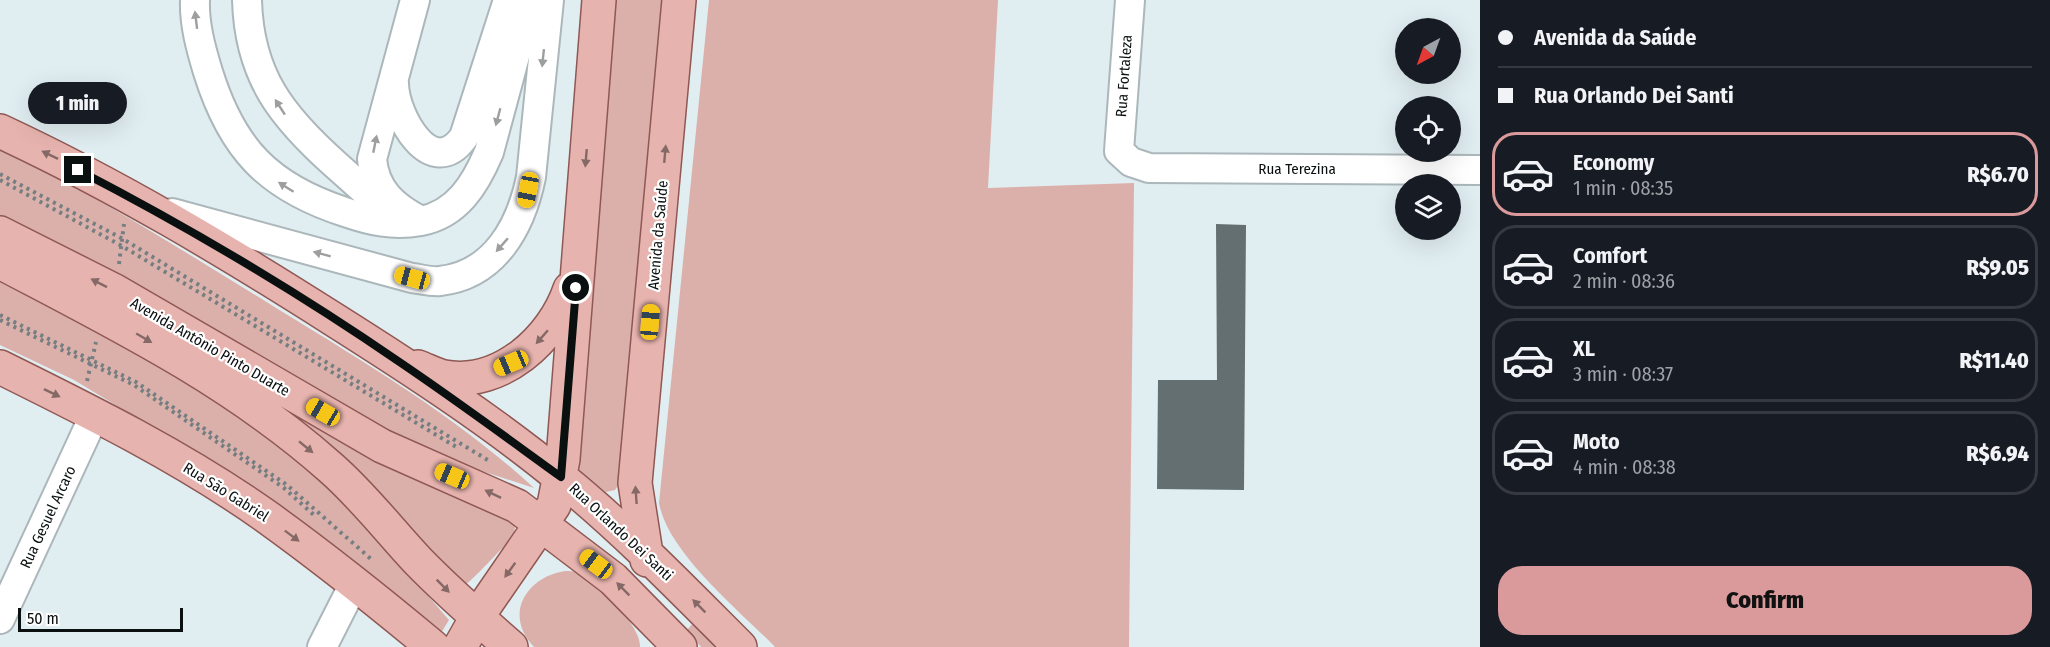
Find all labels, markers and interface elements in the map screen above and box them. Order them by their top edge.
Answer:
one-way arrow [192,11,201,30]
north arrow [1395,18,1461,84]
map controls [1395,18,1461,240]
text: Avenida da Saúde [1534,24,1696,51]
street label: Rua Fortaleza [1112,34,1136,118]
one-way arrow [538,49,548,68]
text: Rua Orlando Dei Santi [1534,82,1734,109]
callout: 1 min [28,83,128,125]
text: 1 min [56,91,99,115]
button: locate [1395,96,1461,162]
one-way arrow [274,99,285,115]
one-way arrow [493,108,502,126]
one-way arrow [371,135,380,154]
one-way arrow [660,145,670,164]
icon: car [1501,147,1555,201]
one-way arrow [581,149,591,168]
text: Economy [1573,149,1654,176]
one-way arrow [41,151,59,161]
route end [64,156,91,183]
street label: Rua Terezina [1258,160,1336,178]
text: R$6.70 [1967,161,2029,188]
car [516,171,540,209]
button: layers [1395,174,1461,240]
text: 1 min · 08:35 [1573,176,1673,200]
street label: Avenida da Saúde [644,180,672,290]
one-way arrow [277,181,294,192]
one-way arrow [496,237,509,252]
icon: car [1501,240,1555,294]
text: Comfort [1573,242,1647,269]
one-way arrow [313,248,331,258]
text: R$9.05 [1966,254,2029,281]
car [392,265,432,291]
text: 2 min · 08:36 [1573,269,1675,293]
route start [562,274,589,301]
one-way arrow [91,279,108,288]
street label: Avenida Antônio Pinto Duarte [127,294,293,400]
car [639,303,661,341]
one-way arrow [536,329,549,344]
one-way arrow [136,333,153,343]
icon: car [1501,333,1555,387]
text: XL [1573,335,1595,362]
text: R$11.40 [1959,347,2029,374]
car [491,348,531,378]
text: 3 min · 08:37 [1573,362,1673,386]
one-way arrow [44,388,61,397]
car [303,395,343,429]
icon: car [1501,426,1555,480]
text: Moto [1573,428,1620,455]
one-way arrow [298,440,314,453]
text: R$6.94 [1966,440,2029,467]
text: 4 min · 08:38 [1573,455,1676,479]
street label: Rua São Gabriel [180,459,272,525]
car [432,461,472,491]
street label: Rua Gesuel Arcaro [16,463,80,571]
street label: Rua Orlando Dei Santi [566,479,676,585]
one-way arrow [631,485,641,504]
one-way arrow [484,489,501,499]
one-way arrow [284,529,299,541]
car [576,546,616,582]
one-way arrow [504,562,516,578]
button: Confirm [1498,566,2032,635]
one-way arrow [435,578,449,592]
one-way arrow [617,582,631,596]
one-way arrow [692,599,706,613]
scale bar [18,605,183,632]
text: 50 m [27,609,59,628]

